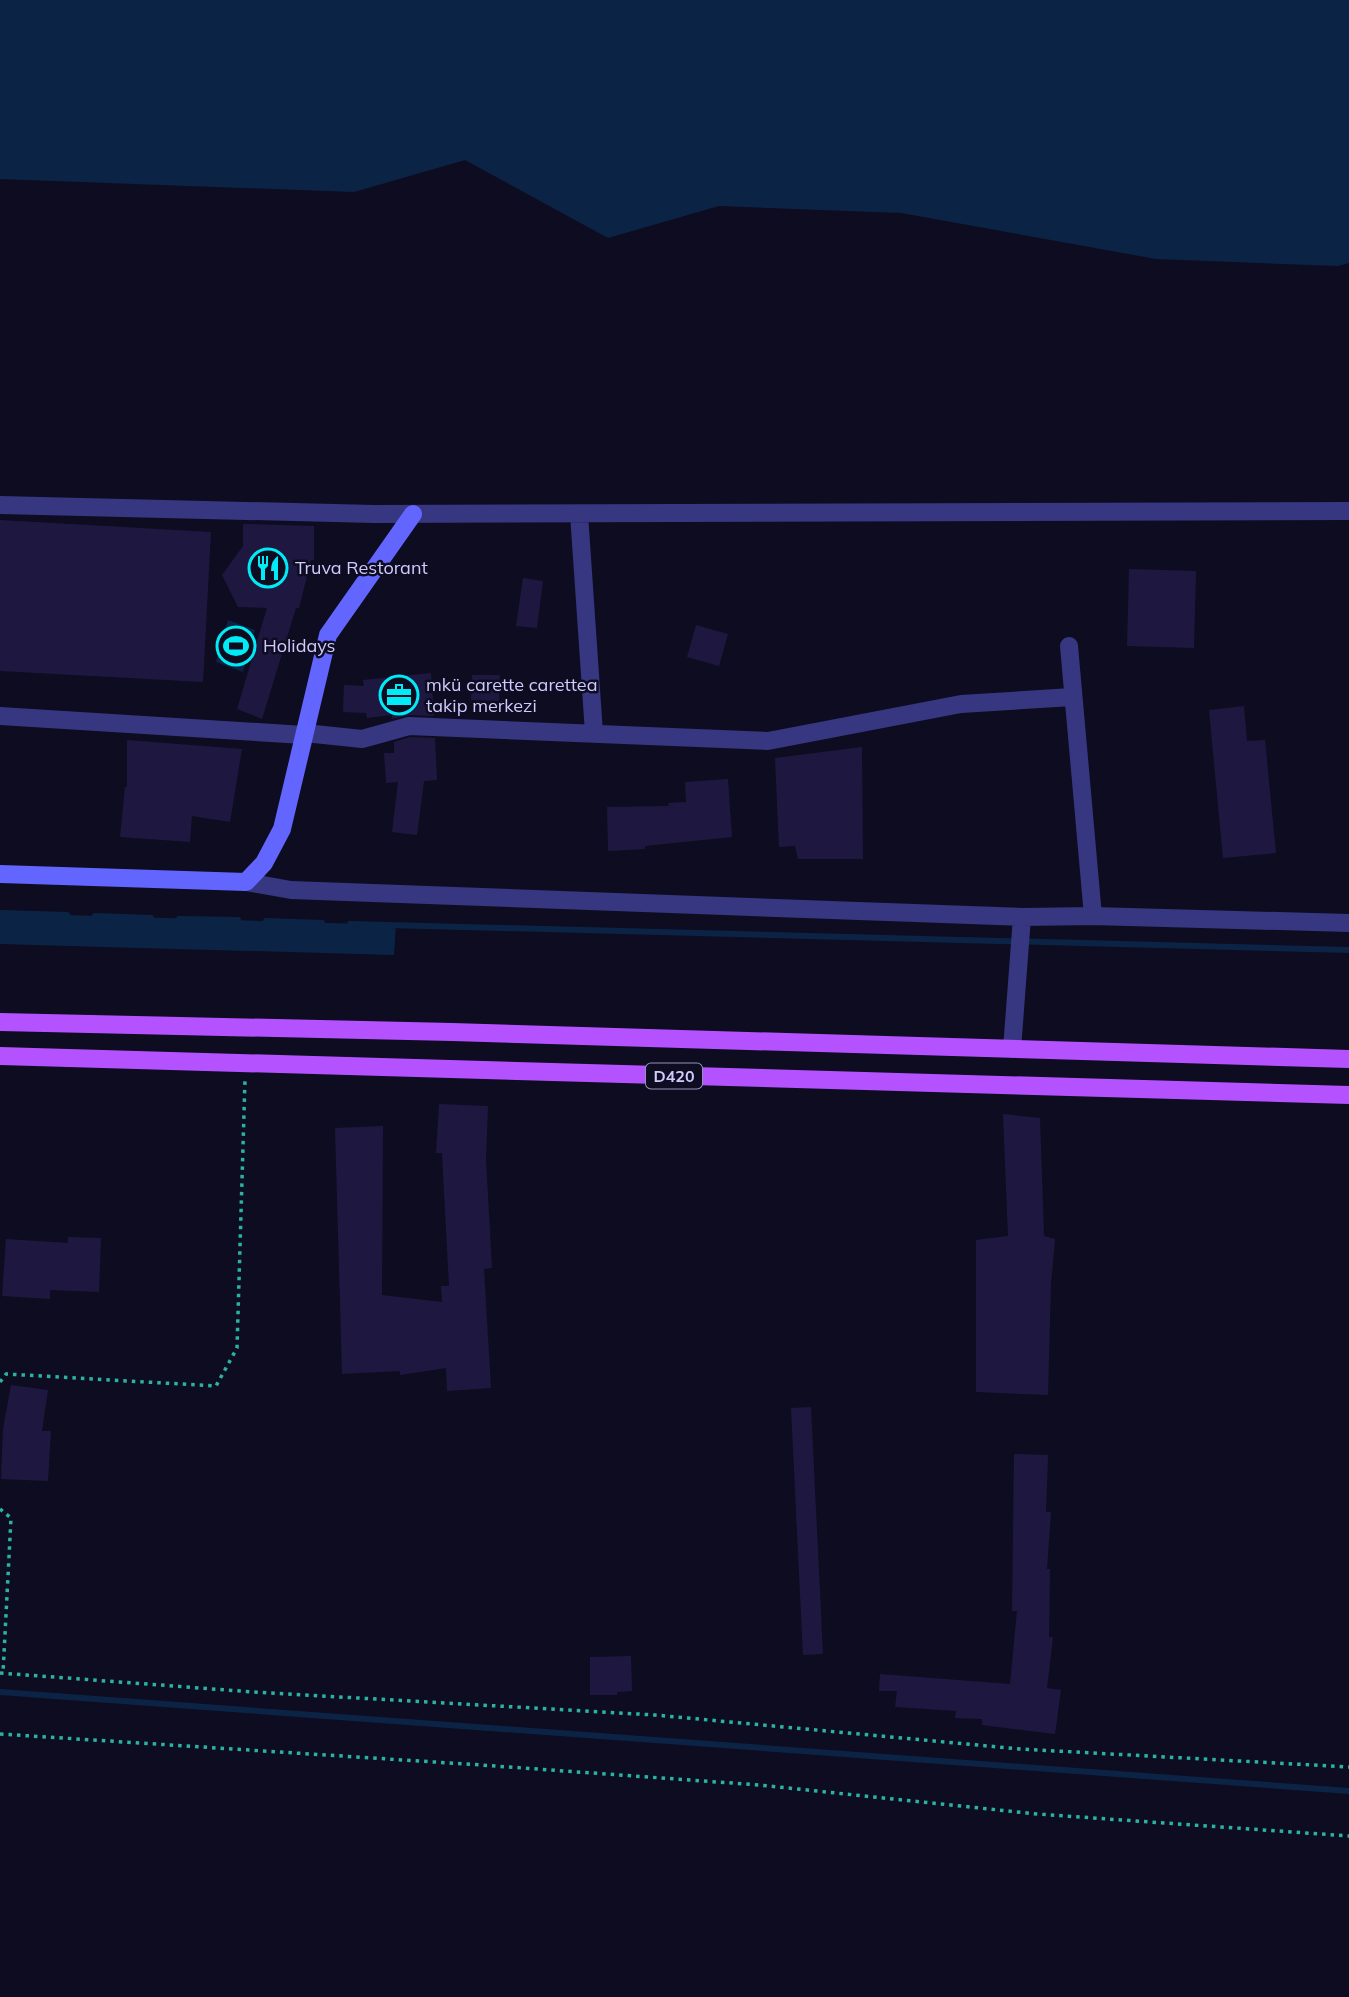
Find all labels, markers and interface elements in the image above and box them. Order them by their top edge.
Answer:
restaurant icon: Truva Restorant [247,547,289,589]
place label: Truva Restorant [295,556,428,579]
sports icon: Holidays [215,625,257,667]
place label: Holidays [263,634,336,657]
place label: mkü carette carettea takip merkezi [426,673,597,717]
office icon: mkü carette carettea takip merkezi [378,674,420,716]
road number: D420 [646,1064,702,1088]

